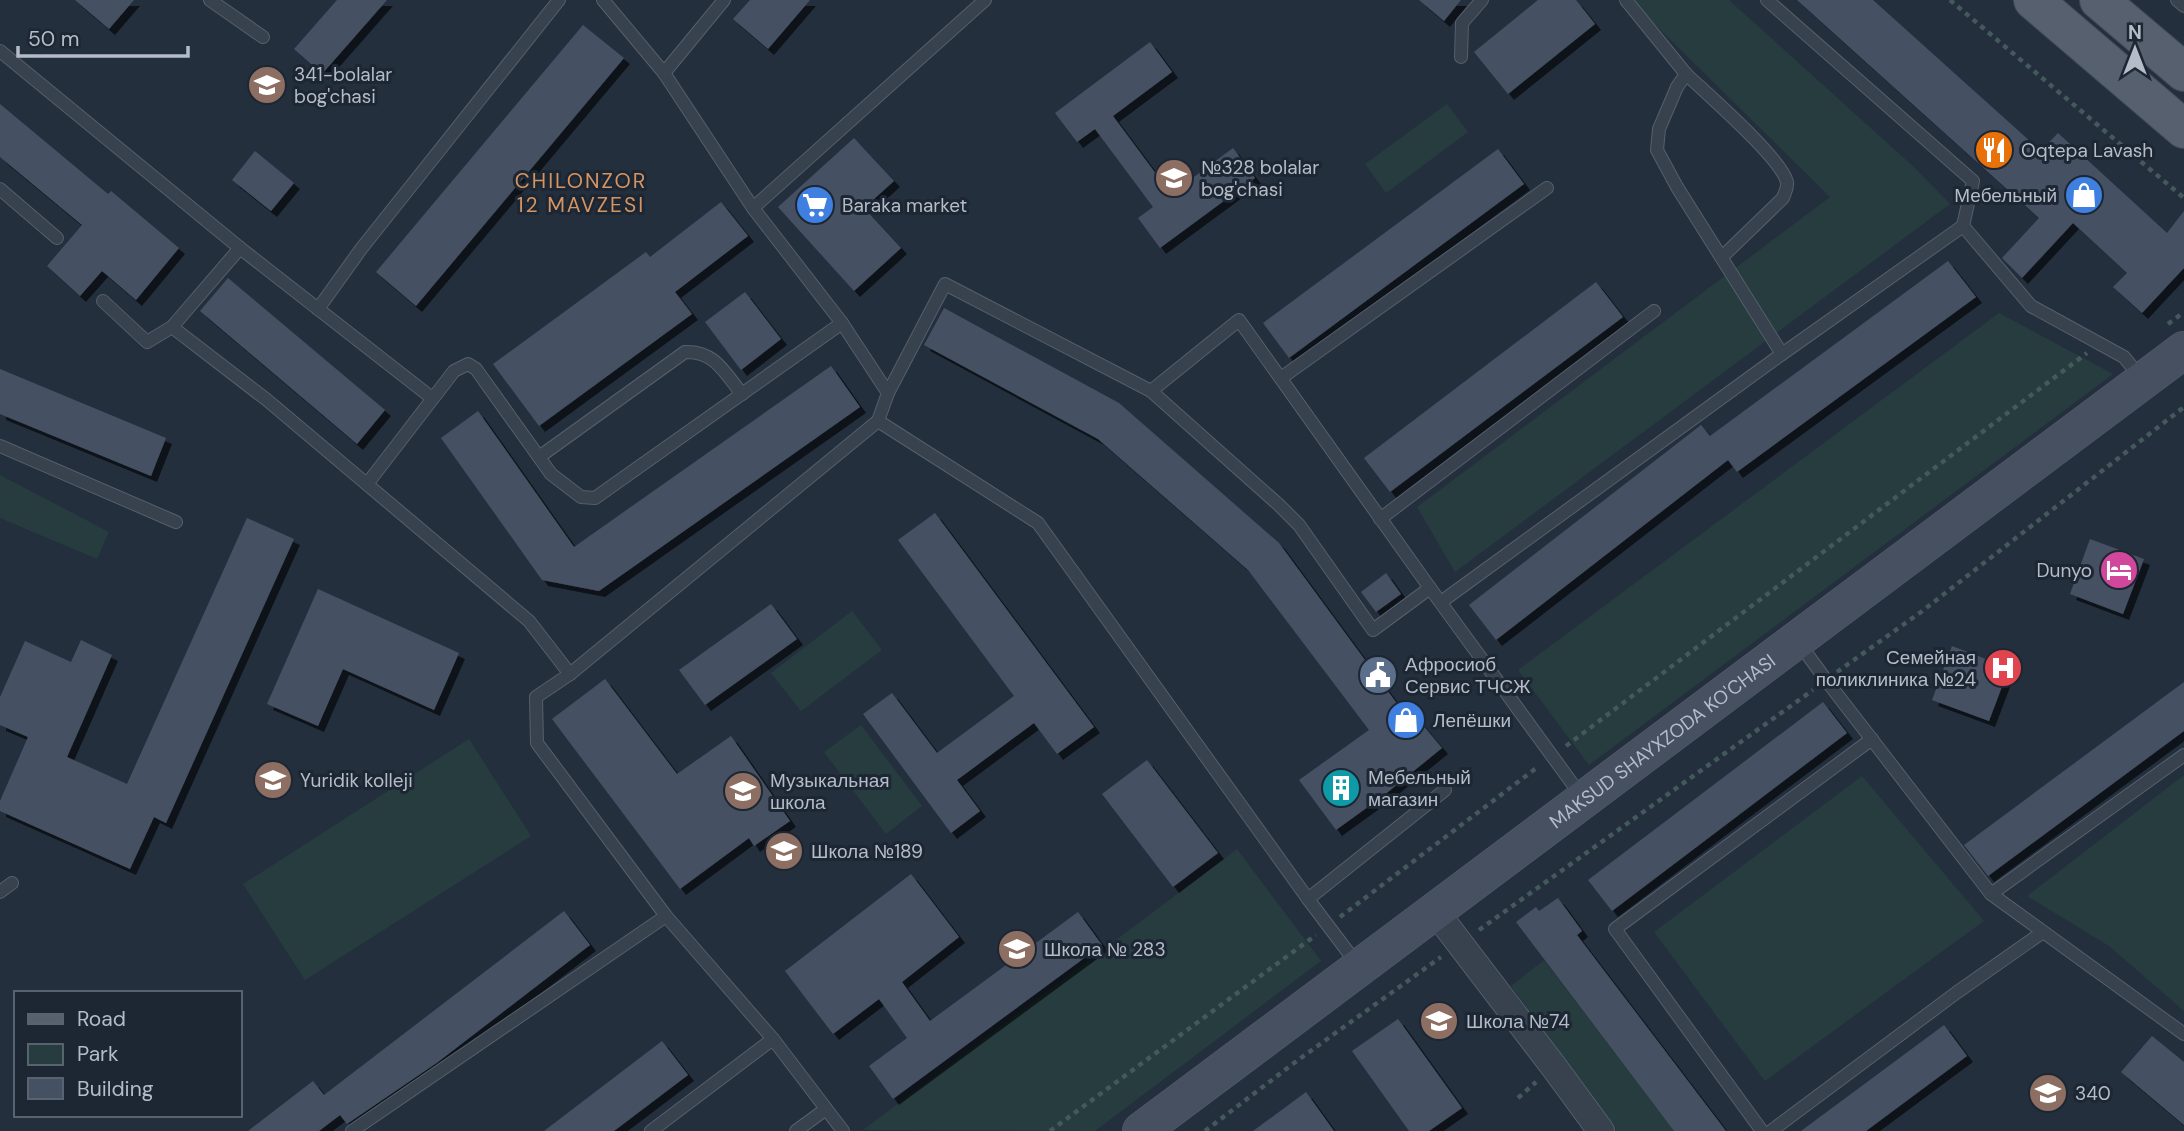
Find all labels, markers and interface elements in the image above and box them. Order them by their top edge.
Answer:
scale bar [18,14,187,58]
north arrow [2100,14,2170,84]
text: N [2128,20,2142,45]
text: 50 m [28,25,79,53]
place label: 341-bolalar bog'chasi [294,62,392,109]
school or university icon: 341-bolalar bog'chasi [246,64,288,106]
restaurant icon: Oqtepa Lavash [1973,129,2015,171]
place label: Oqtepa Lavash [2021,138,2153,163]
place label: №328 bolalar bog'chasi [1201,155,1319,202]
school or university icon: №328 bolalar bog'chasi [1153,157,1195,199]
district label: CHILONZOR 12 MAVZESI [515,167,647,219]
shop icon: Мебельный [2063,174,2105,216]
place label: Мебельный [1954,183,2057,208]
supermarket icon: Baraka market [794,184,836,226]
place label: Baraka market [842,193,967,218]
hotel icon: Dunyo [2098,549,2140,591]
place label: Dunyo [2036,558,2092,583]
place label: Семейная поликлиника №24 [1816,645,1976,692]
hospital icon: Семейная поликлиника №24 [1982,647,2024,689]
street label: MAKSUD SHAYXZODA KO'CHASI [1544,648,1780,834]
place label: Афросиоб Сервис ТЧСЖ [1405,652,1531,699]
public building icon: Афросиоб Сервис ТЧСЖ [1357,654,1399,696]
shop icon: Лепёшки [1385,699,1427,741]
place label: Лепёшки [1433,708,1511,733]
school or university icon: Yuridik kolleji [252,759,294,801]
place label: Мебельный магазин [1368,765,1471,812]
building icon: Мебельный магазин [1320,767,1362,809]
place label: Yuridik kolleji [300,768,413,793]
place label: Музыкальная школа [770,768,890,815]
school or university icon: Музыкальная школа [722,770,764,812]
school or university icon: Школа №189 [763,830,805,872]
place label: Школа №189 [811,839,923,864]
school or university icon: Школа № 283 [996,928,1038,970]
place label: Школа № 283 [1044,937,1166,962]
legend [14,991,242,1117]
school or university icon: Школа №74 [1418,1000,1460,1042]
text: Road [77,1005,126,1033]
place label: Школа №74 [1466,1009,1570,1034]
text: Park [77,1040,119,1068]
school or university icon: 340 [2027,1072,2069,1114]
text: Building [77,1075,154,1103]
place label: 340 [2075,1081,2111,1106]

